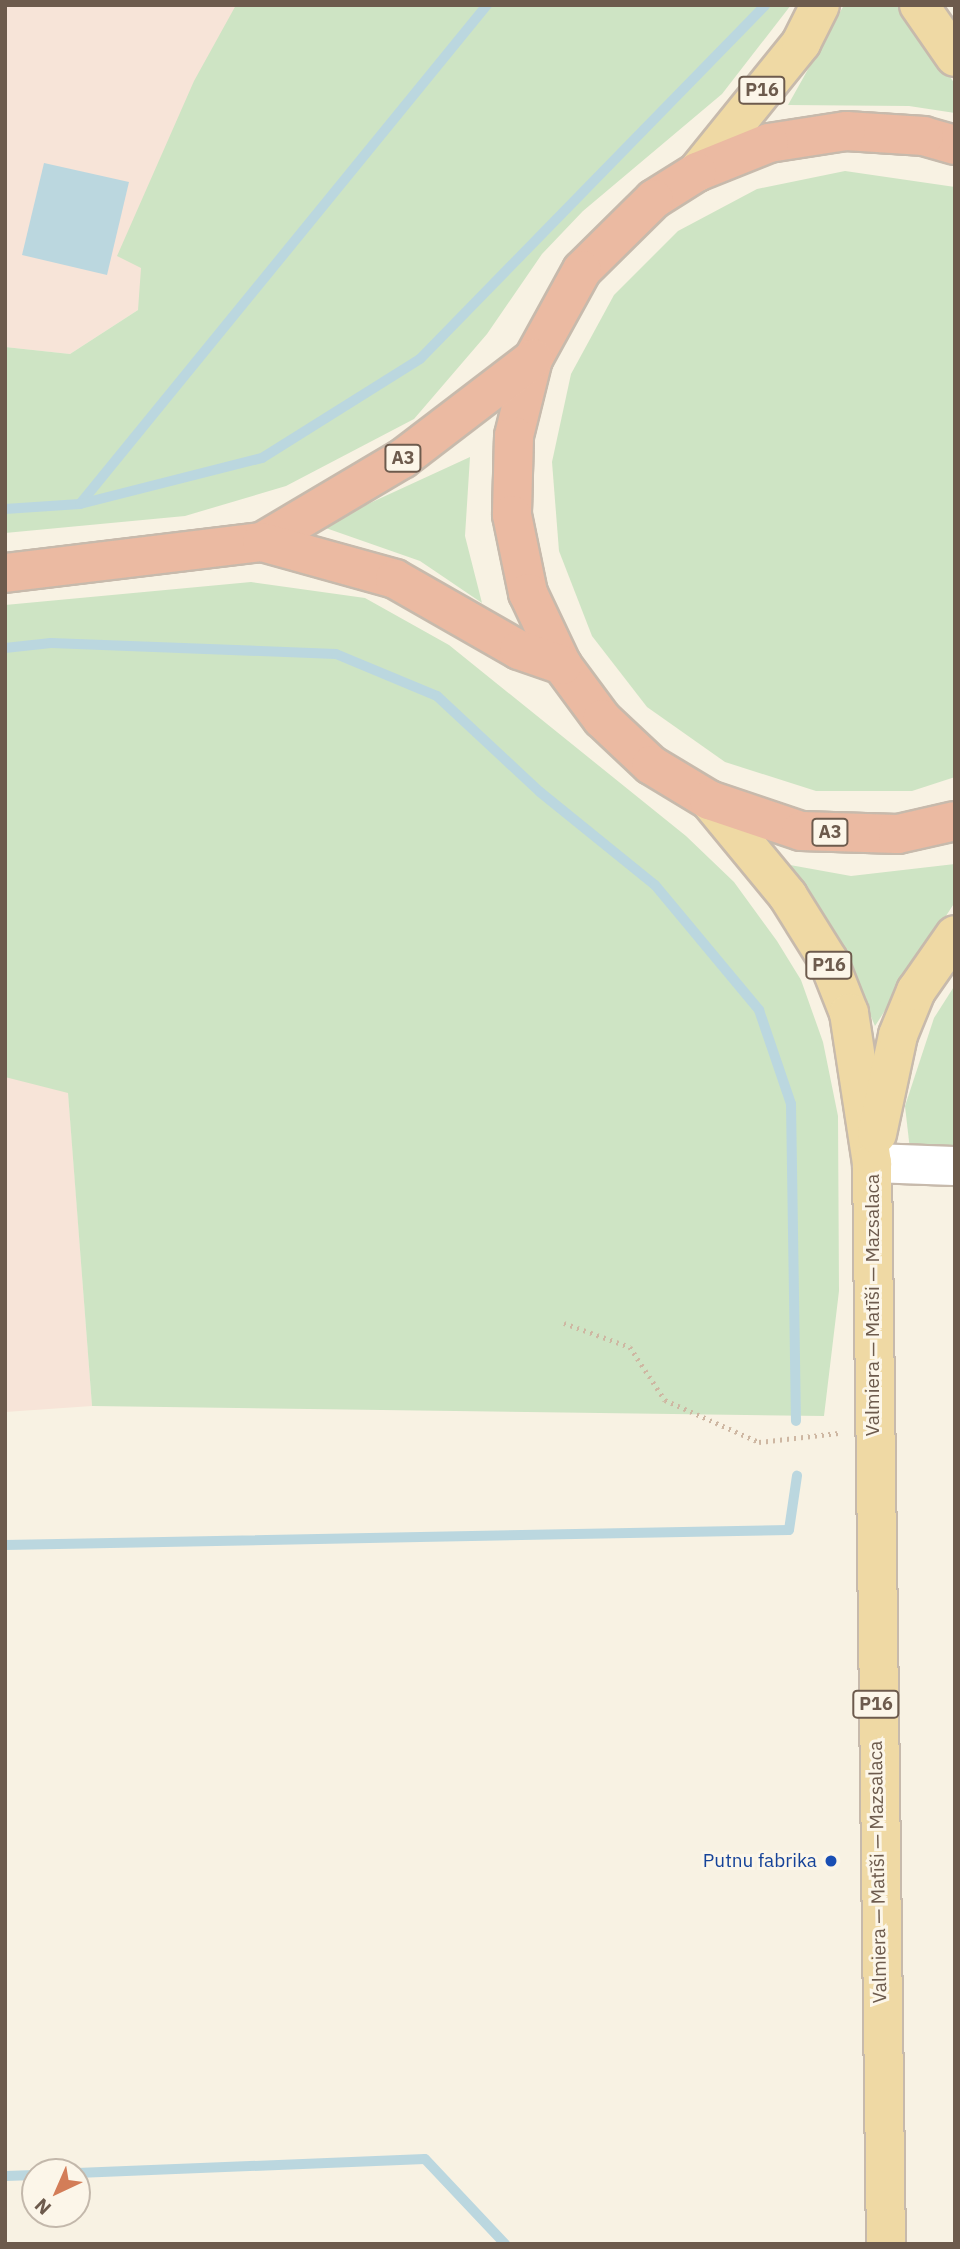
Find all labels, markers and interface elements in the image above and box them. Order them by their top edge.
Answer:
road number: P16 [738,76,786,104]
road number: A3 [384,444,422,472]
road number: A3 [811,818,849,846]
road number: P16 [804,950,854,980]
street label: Valmiera — Matīši — Mazsalaca [862,1174,884,1436]
road number: P16 [852,1689,900,1718]
street label: Valmiera — Matīši — Mazsalaca [864,1741,892,2003]
place label: Putnu fabrika [703,1850,817,1872]
marker: Putnu fabrika [823,1853,839,1869]
north arrow [21,2158,91,2228]
text: N [30,2193,56,2220]

